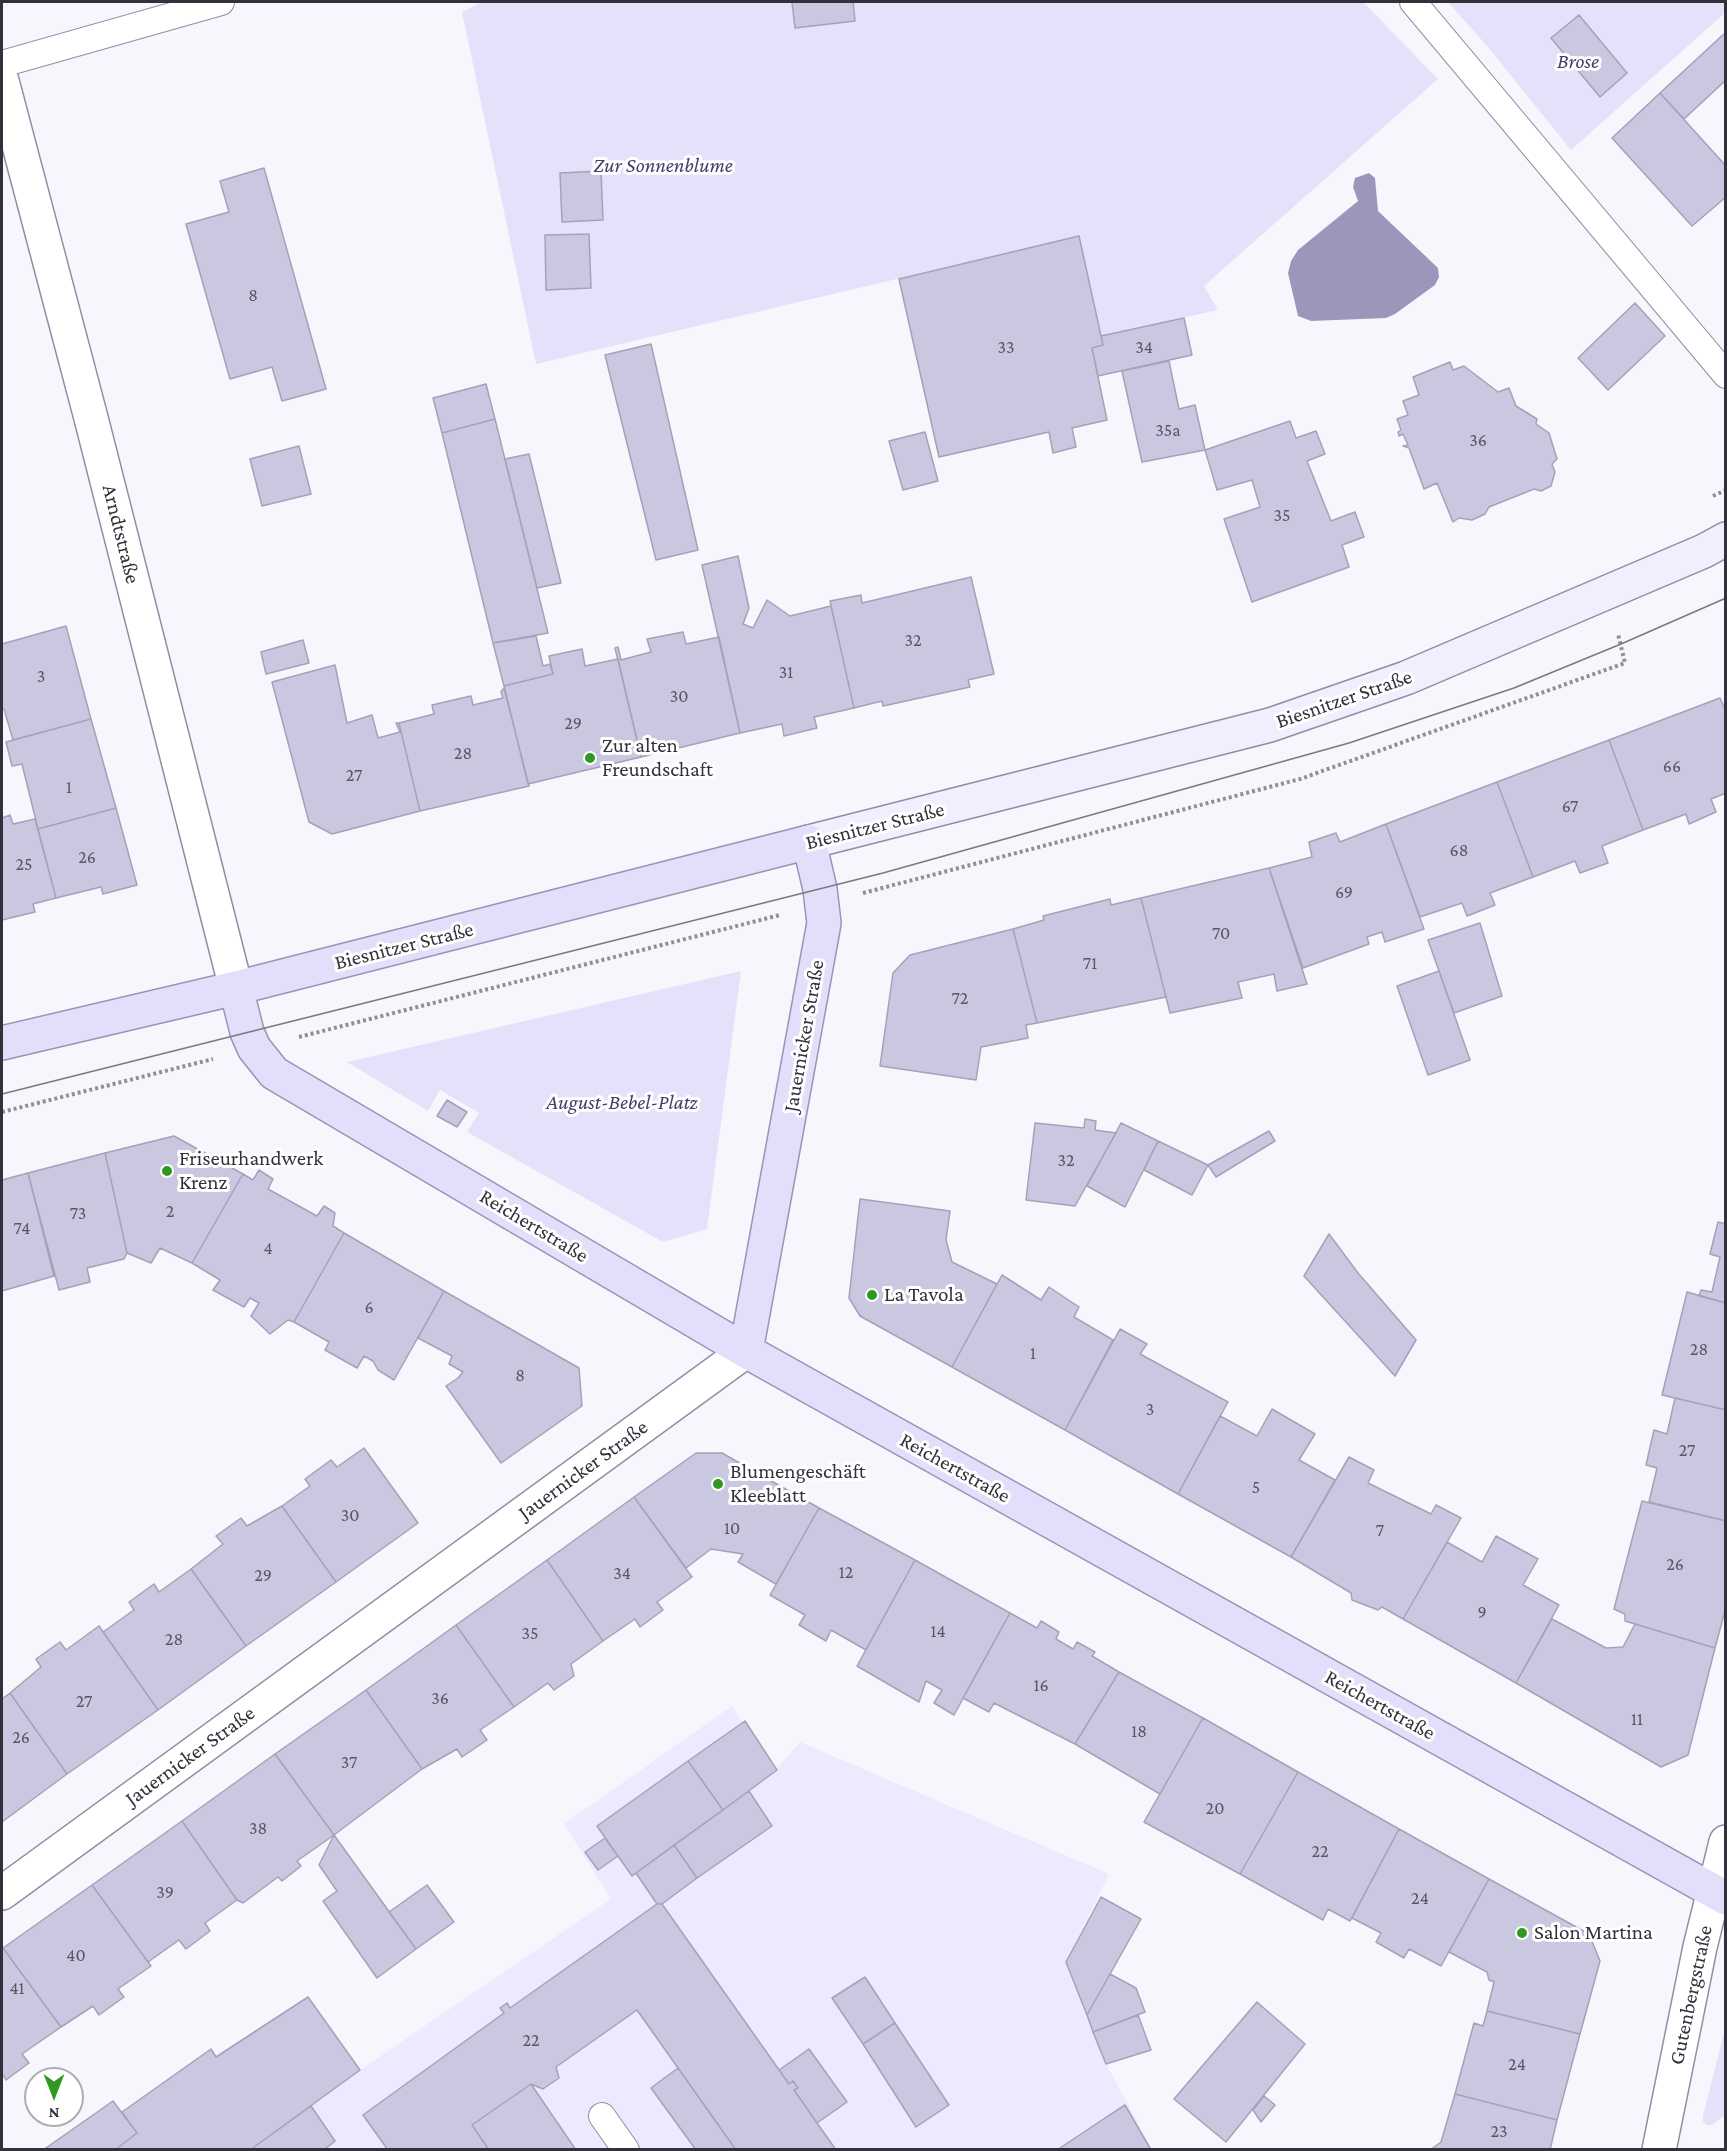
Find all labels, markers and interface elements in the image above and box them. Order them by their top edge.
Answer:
park label: Brose [1557,49,1599,75]
park label: Zur Sonnenblume [593,153,733,179]
house number: 8 [248,284,258,306]
house number: 33 [998,336,1014,358]
house number: 34 [1135,336,1153,358]
house number: 35a [1155,419,1181,441]
house number: 36 [1469,429,1487,451]
street label: Arndtstraße [97,482,145,586]
house number: 35 [1273,504,1291,526]
house number: 32 [904,629,922,651]
house number: 31 [779,661,793,683]
street label: Biesnitzer Straße [1273,664,1415,734]
house number: 3 [37,665,45,687]
house number: 30 [670,685,688,707]
house number: 29 [564,712,582,734]
place label: Zur alten Freundschaft [602,733,713,783]
house number: 28 [454,742,472,764]
marker: Zur alten Freundschaft [583,751,597,765]
house number: 66 [1663,755,1681,777]
house number: 27 [346,764,362,786]
house number: 1 [66,776,72,798]
house number: 67 [1562,795,1578,817]
street label: Biesnitzer Straße [803,797,947,855]
house number: 68 [1450,839,1468,861]
house number: 26 [78,846,96,868]
house number: 25 [15,853,33,875]
house number: 69 [1335,881,1353,903]
street label: Biesnitzer Straße [332,917,476,975]
house number: 70 [1212,922,1230,944]
house number: 71 [1083,952,1097,974]
street label: Jauernicker Straße [778,958,830,1114]
house number: 72 [952,987,968,1009]
park label: August-Bebel-Platz [546,1090,698,1116]
place label: Friseurhandwerk Krenz [179,1146,323,1196]
house number: 32 [1057,1149,1075,1171]
marker: Friseurhandwerk Krenz [160,1164,174,1178]
street label: Reichertstraße [475,1184,593,1268]
house number: 2 [166,1200,174,1222]
house number: 73 [70,1202,86,1224]
house number: 74 [14,1217,30,1239]
house number: 4 [263,1237,273,1259]
place label: La Tavola [884,1282,964,1308]
marker: La Tavola [865,1288,879,1302]
house number: 6 [364,1296,374,1318]
house number: 28 [1690,1338,1708,1360]
house number: 1 [1030,1342,1036,1364]
house number: 8 [515,1364,525,1386]
house number: 3 [1146,1398,1154,1420]
street label: Jauernicker Straße [513,1415,653,1525]
street label: Reichertstraße [895,1427,1015,1509]
house number: 27 [1679,1439,1695,1461]
place label: Blumengeschäft Kleeblatt [730,1459,866,1509]
house number: 5 [1252,1476,1260,1498]
marker: Blumengeschäft Kleeblatt [711,1477,725,1491]
house number: 30 [341,1504,359,1526]
house number: 10 [724,1517,740,1539]
house number: 7 [1376,1519,1384,1541]
house number: 26 [1666,1553,1684,1575]
house number: 12 [839,1561,853,1583]
house number: 34 [613,1562,631,1584]
house number: 29 [254,1564,272,1586]
house number: 9 [1477,1601,1487,1623]
house number: 14 [930,1620,946,1642]
house number: 35 [521,1622,539,1644]
house number: 28 [165,1628,183,1650]
street label: Reichertstraße [1320,1664,1440,1746]
house number: 16 [1033,1674,1049,1696]
house number: 36 [431,1687,449,1709]
house number: 27 [76,1690,92,1712]
street label: Jauernicker Straße [120,1701,260,1811]
house number: 11 [1631,1708,1643,1730]
house number: 18 [1131,1720,1147,1742]
house number: 26 [12,1726,30,1748]
house number: 37 [341,1751,357,1773]
house number: 20 [1206,1797,1224,1819]
house number: 38 [249,1817,267,1839]
house number: 22 [1311,1840,1329,1862]
house number: 39 [156,1881,174,1903]
house number: 24 [1411,1887,1429,1909]
place label: Salon Martina [1534,1920,1653,1946]
street label: Gutenbergstraße [1664,1923,1718,2067]
marker: Salon Martina [1515,1926,1529,1940]
house number: 40 [66,1944,86,1966]
house number: 41 [9,1977,25,1999]
house number: 22 [522,2029,540,2051]
house number: 24 [1508,2053,1526,2075]
north arrow [24,2067,84,2127]
text: N [49,2105,59,2122]
house number: 23 [1490,2120,1508,2142]

